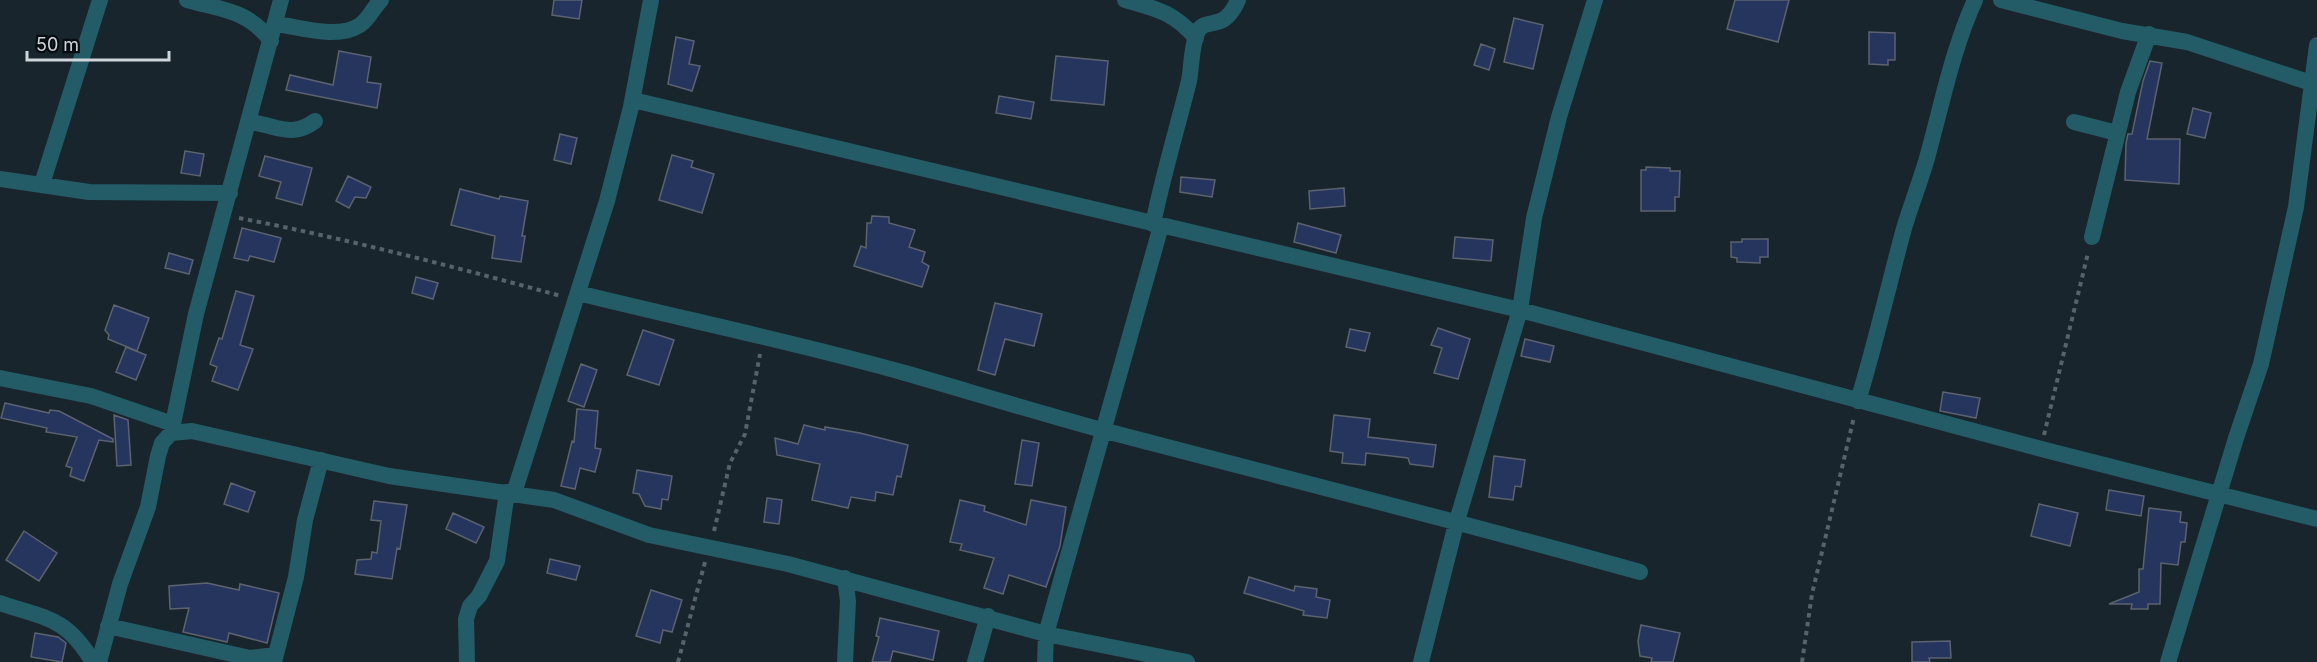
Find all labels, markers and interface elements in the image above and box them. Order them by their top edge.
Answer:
scale bar [27,24,170,62]
text: 50 m [36,34,79,55]

